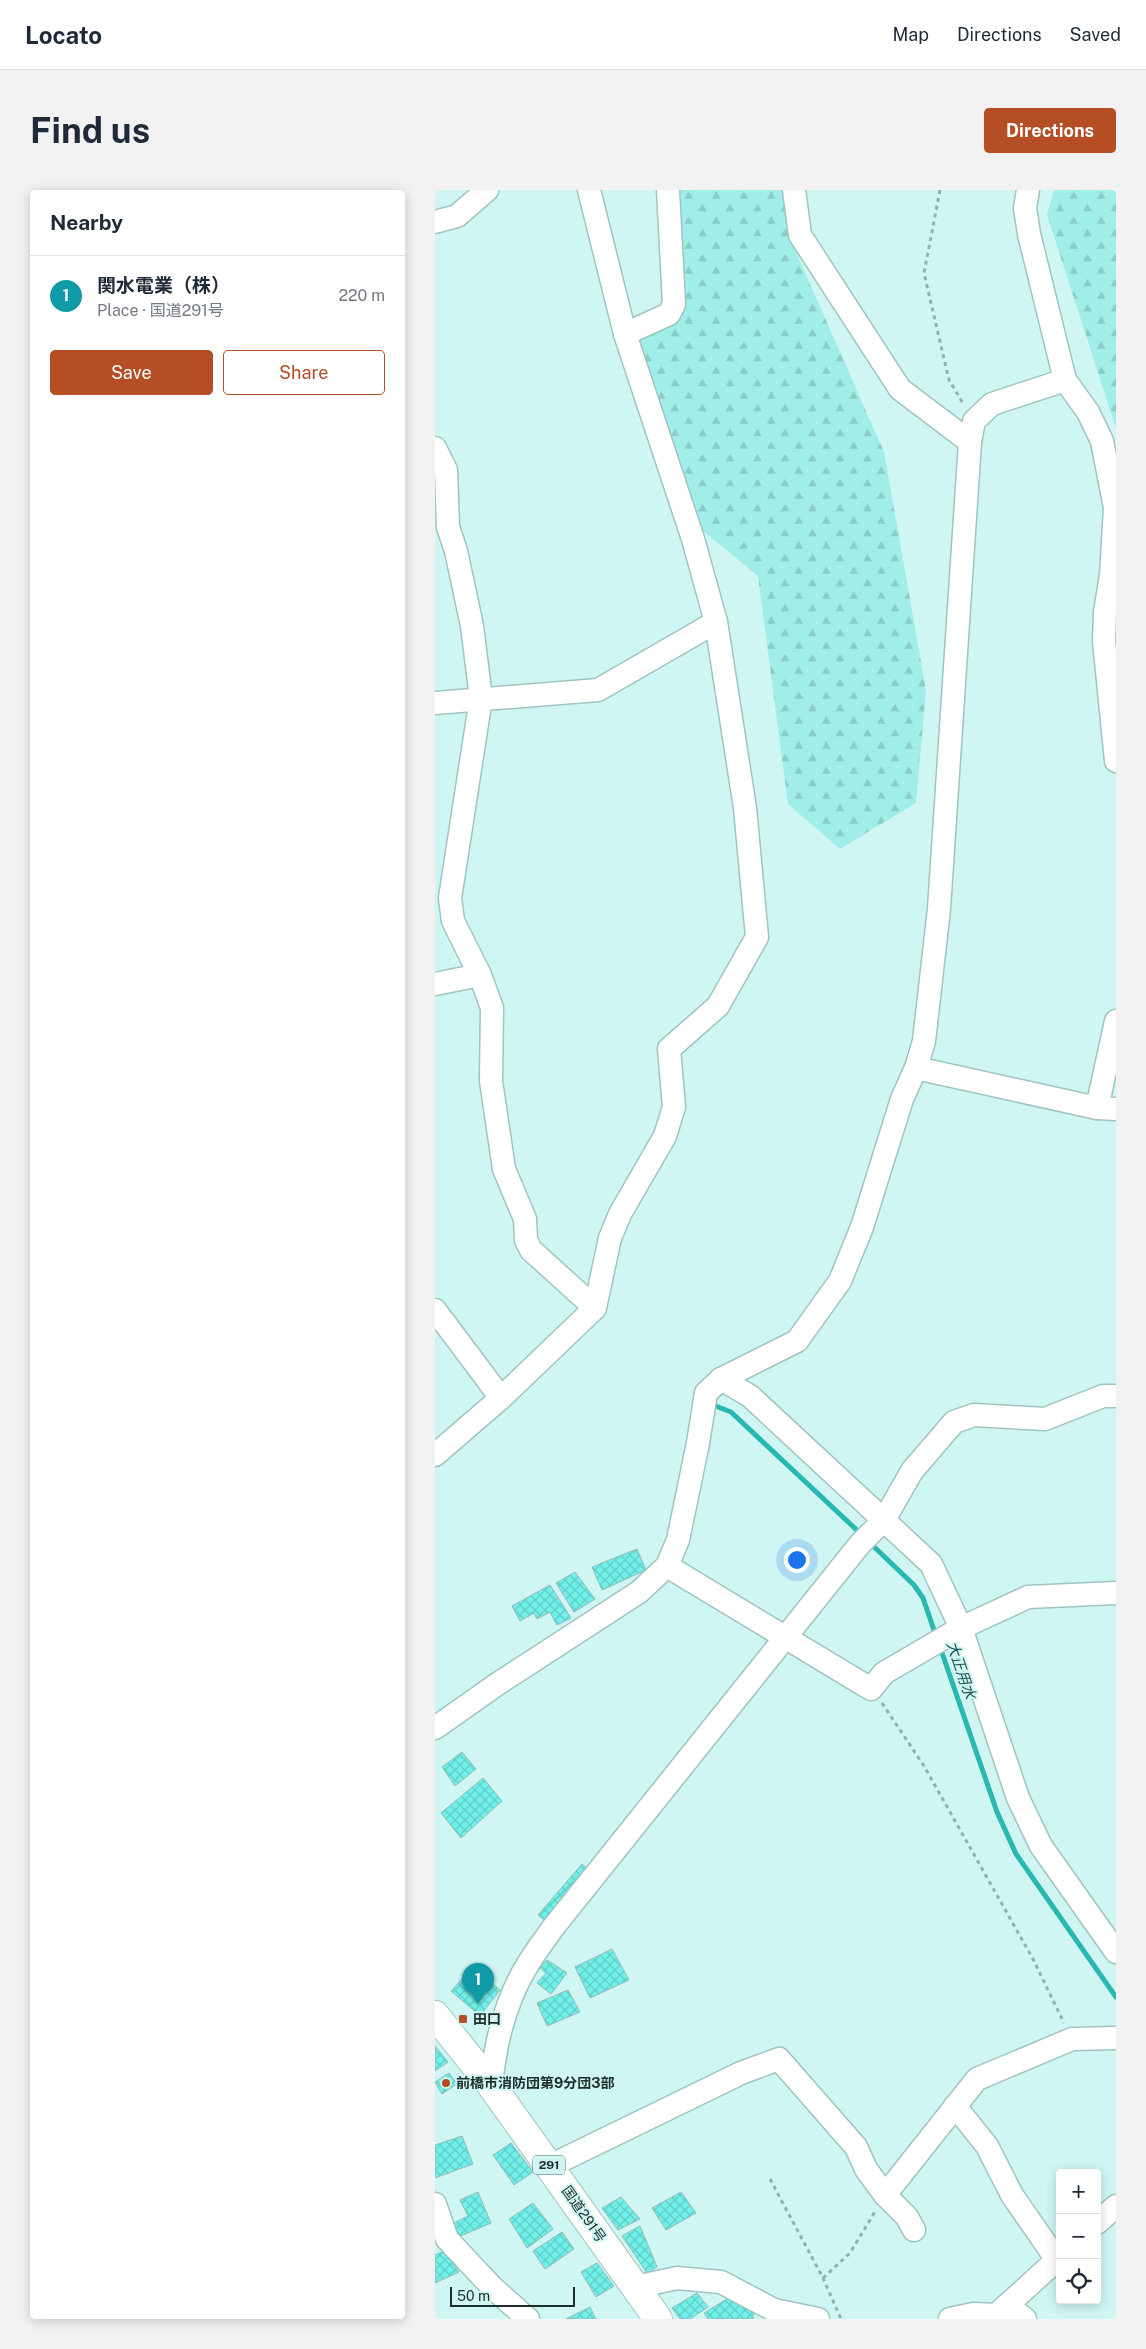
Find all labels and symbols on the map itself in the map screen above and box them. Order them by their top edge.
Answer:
your location [784,1547,810,1573]
water label: 大正用水 [944,1639,980,1703]
pin: 1 [462,1963,494,2004]
place label: 田口 [473,2011,501,2027]
marker: 田口 [457,2013,469,2025]
place label: 前橋市消防団第9分団3部 [456,2075,615,2091]
marker: 前橋市消防団第9分団3部 [440,2077,452,2089]
road number: 291 [533,2156,565,2174]
street label: 国道291号 [559,2183,609,2245]
scale bar [450,2284,575,2307]

